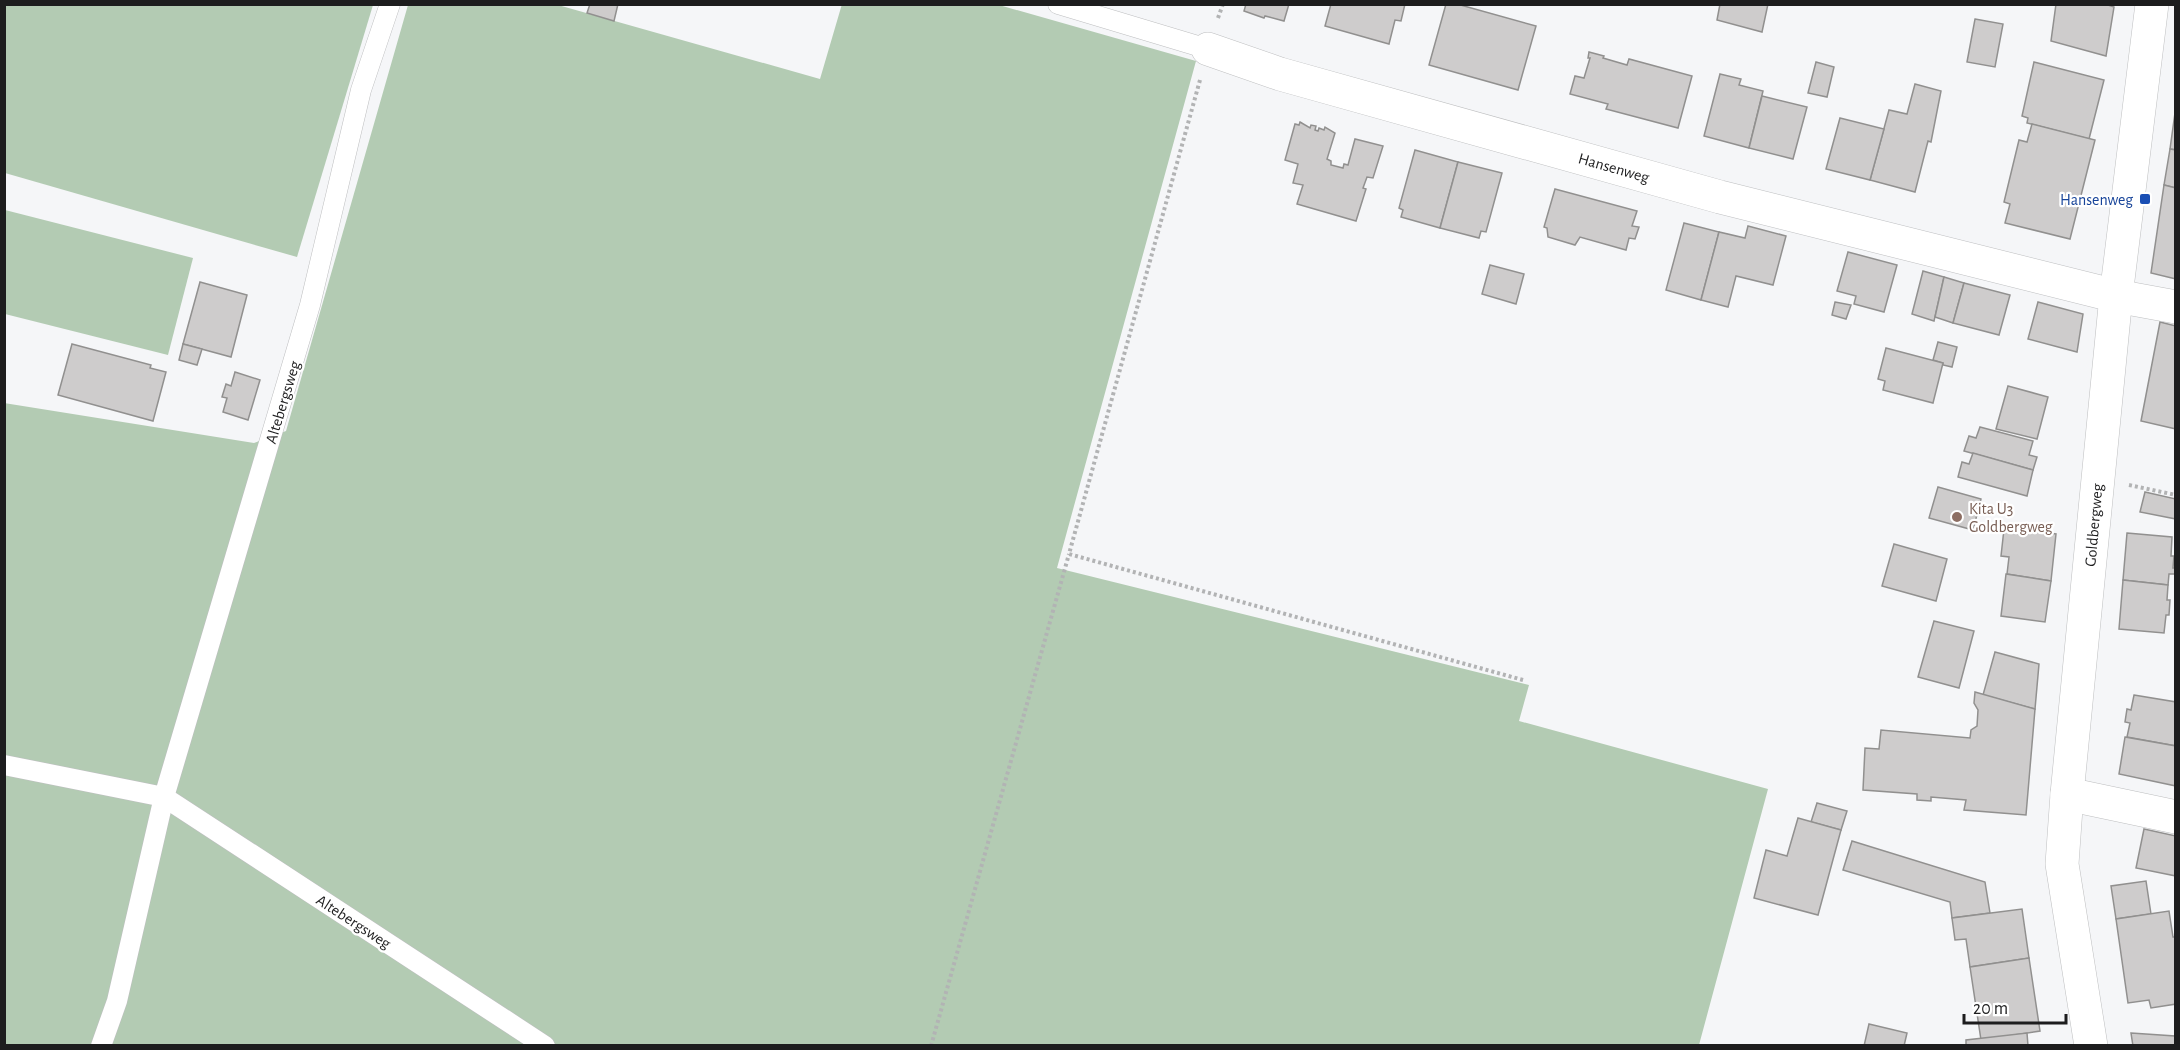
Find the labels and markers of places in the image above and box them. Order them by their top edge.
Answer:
place label: Hansenweg [2060,192,2133,208]
marker: Hansenweg [2138,192,2152,206]
place label: Kita U3 Goldbergweg [1969,501,2053,535]
marker: Kita U3 Goldbergweg [1950,510,1964,524]

